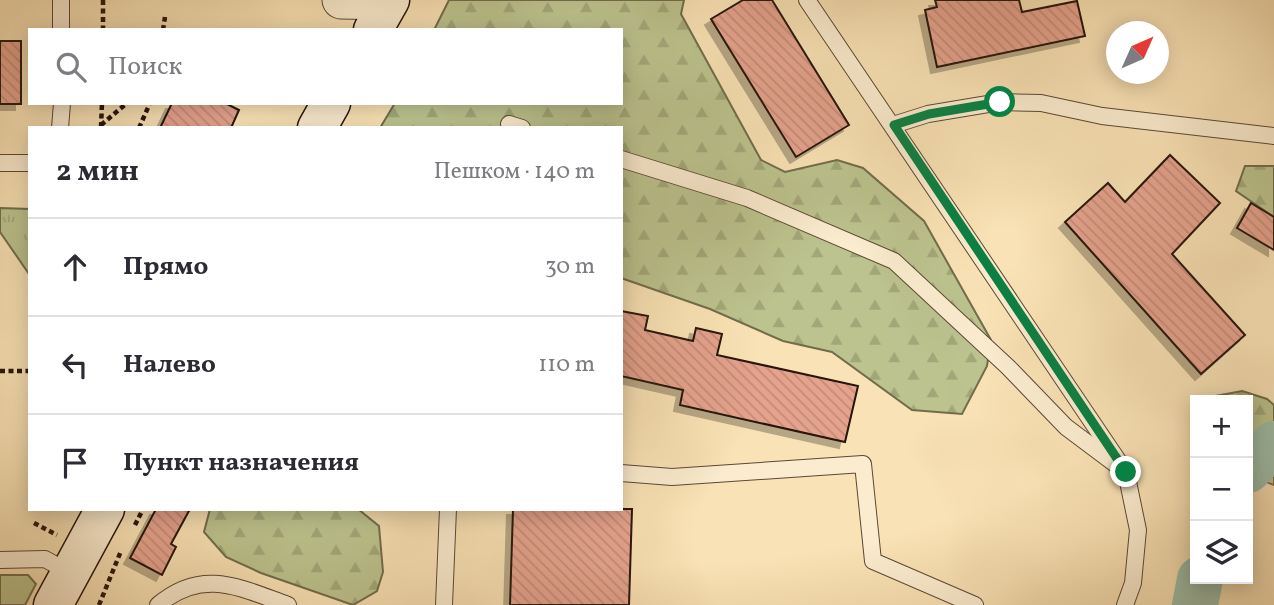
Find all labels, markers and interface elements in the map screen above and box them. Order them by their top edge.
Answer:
north arrow [1106,21,1169,84]
search box [28,28,623,105]
icon: search [52,48,90,86]
text: Поиск [108,49,182,85]
route start [984,86,1015,117]
text: 2 мин [56,151,139,193]
text: Пешком · 140 m [434,156,595,188]
icon: ahead [56,248,94,286]
text: Прямо [123,249,208,285]
text: 30 m [545,251,595,283]
icon: left [56,346,94,384]
text: Налево [123,347,216,383]
text: 110 m [538,349,595,381]
map controls [1190,395,1253,584]
button: + [1190,395,1253,458]
icon: arrive [56,444,94,482]
text: Пункт назначения [123,445,359,481]
route end [1110,456,1141,487]
button: − [1190,458,1253,521]
button: layers [1190,521,1253,584]

